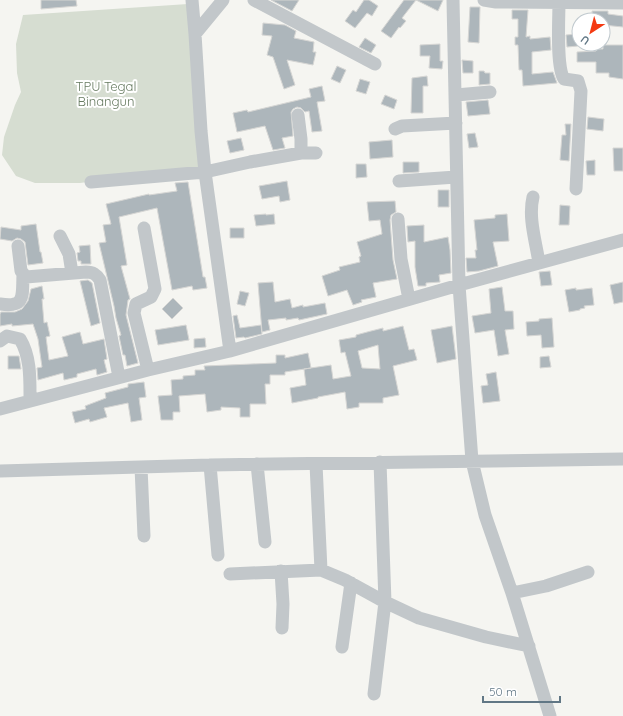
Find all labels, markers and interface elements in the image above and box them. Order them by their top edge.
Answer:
north arrow [571,12,611,52]
text: U [578,32,592,48]
park label: TPU Tegal Binangun [76,78,136,109]
scale bar [483,678,560,704]
text: 50 m [489,684,517,699]

